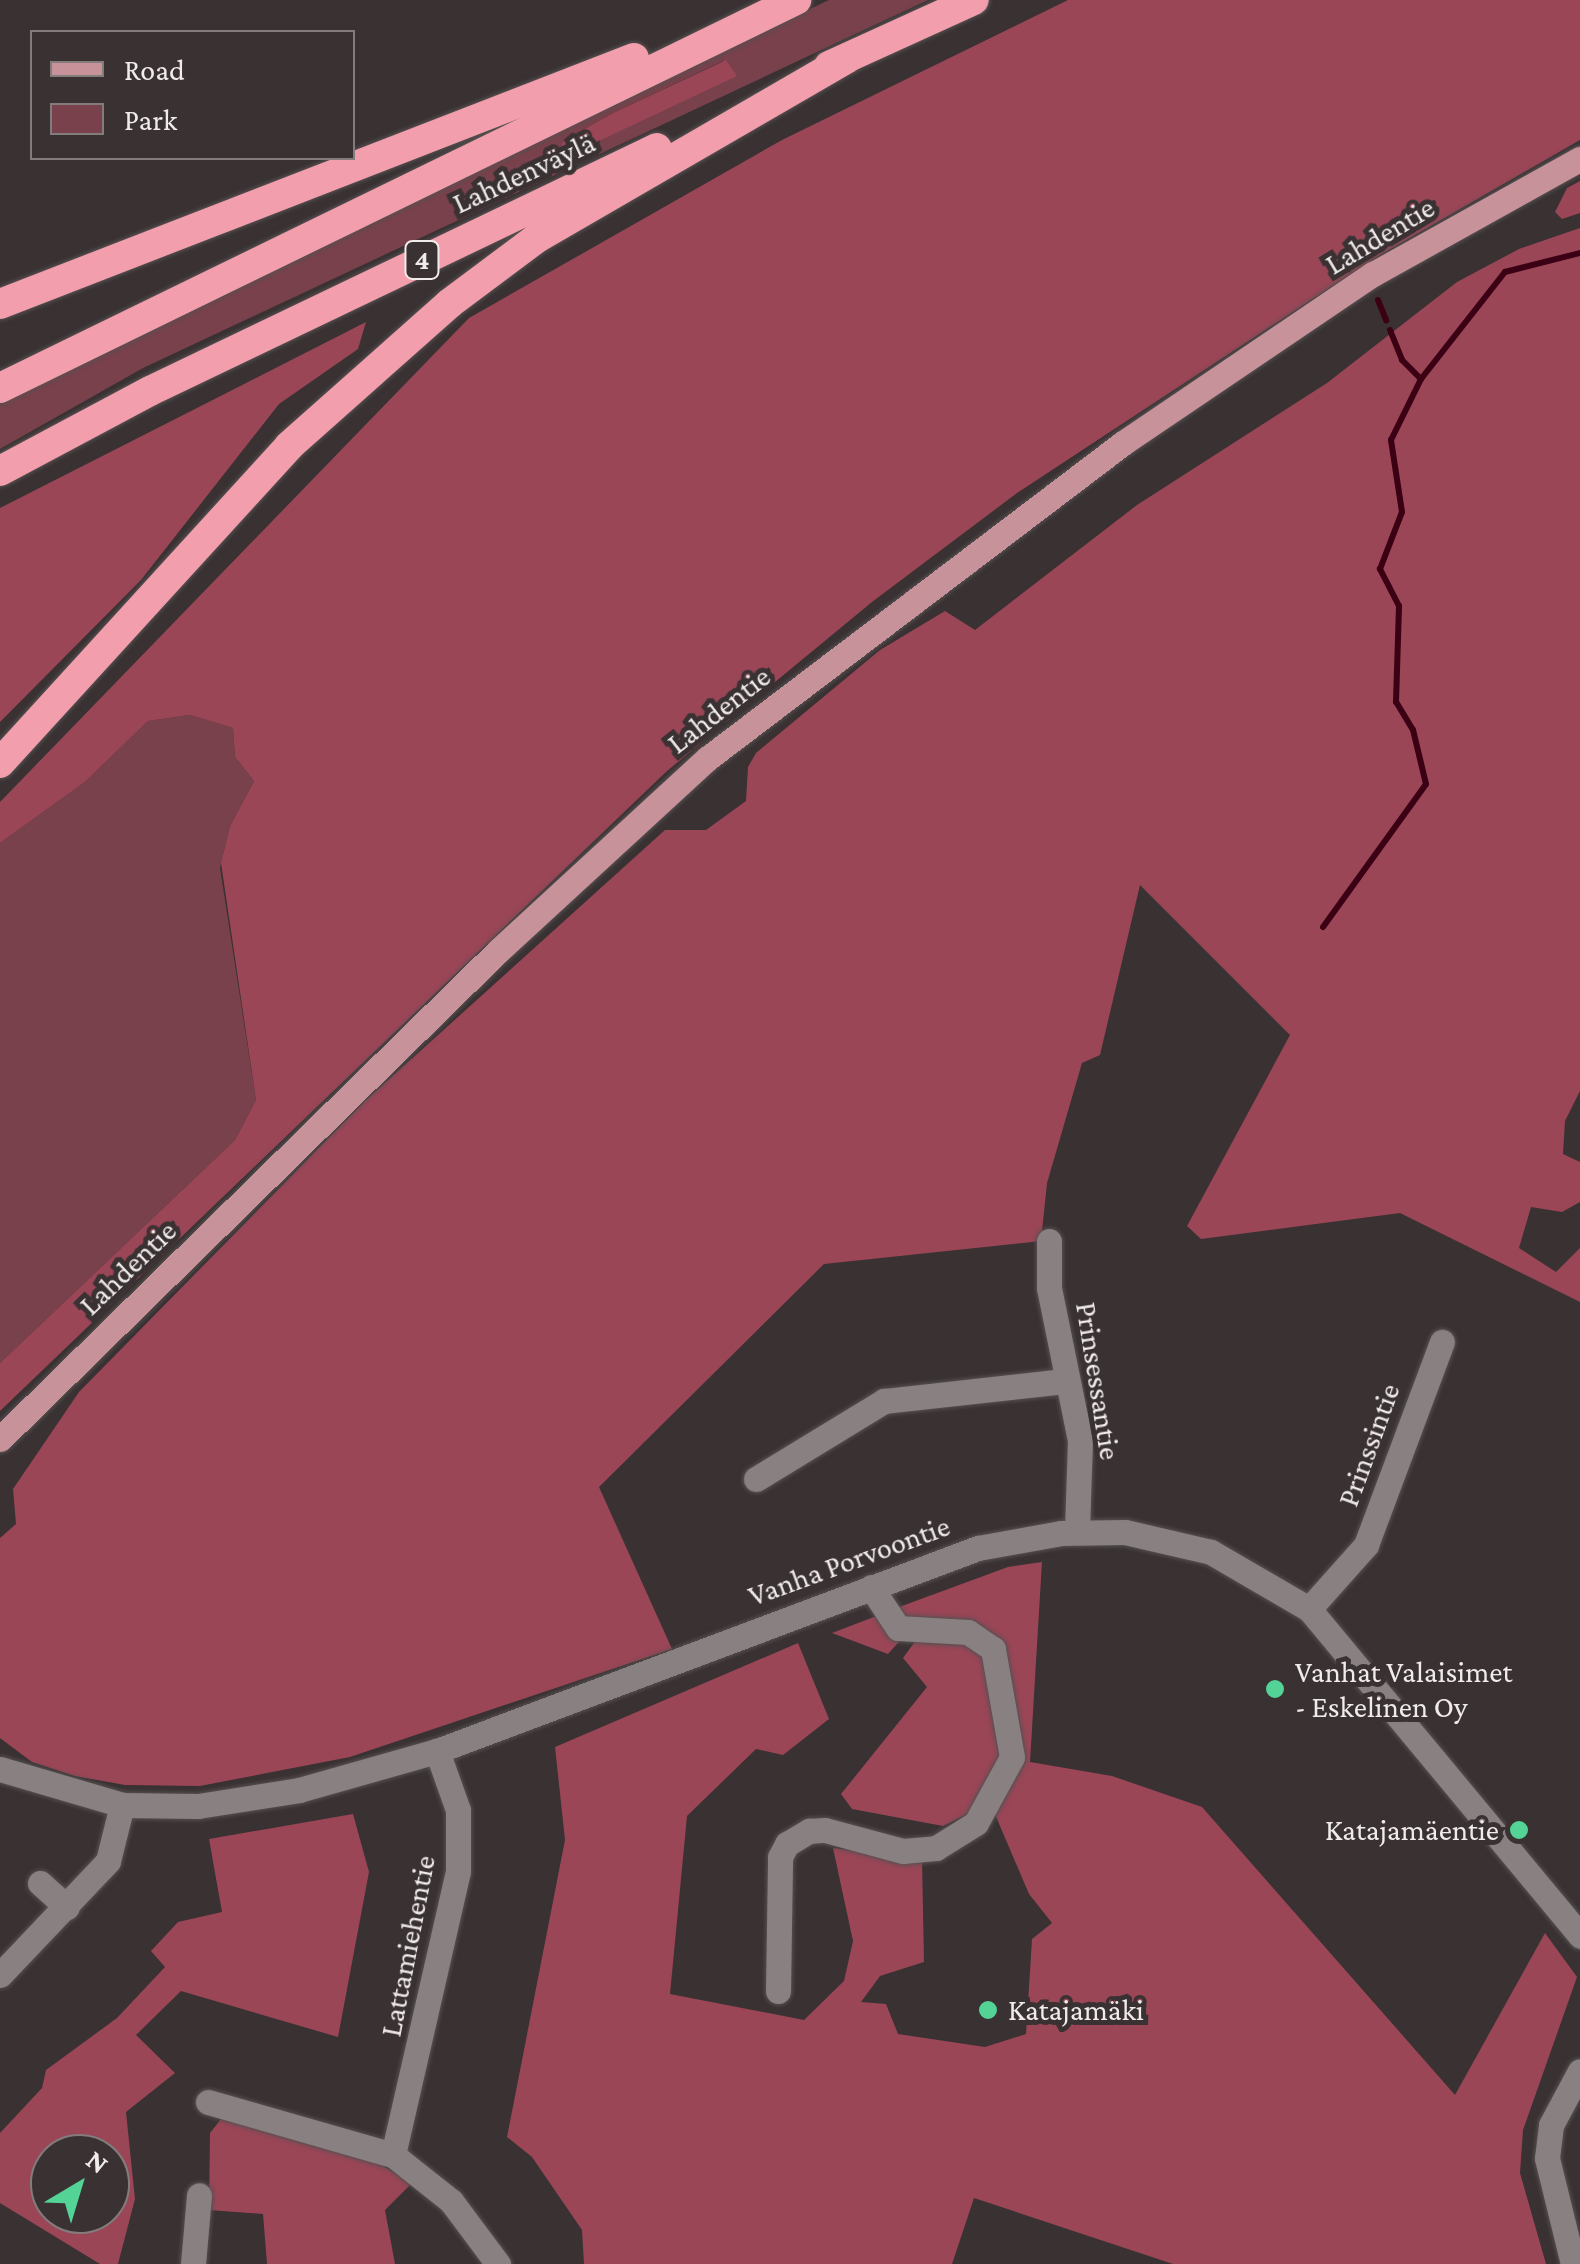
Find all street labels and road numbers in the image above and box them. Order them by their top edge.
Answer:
street label: Lahdenväylä [447,124,601,222]
street label: Lahdentie [1319,189,1441,283]
road number: 4 [402,237,442,283]
street label: Lahdentie [660,659,778,761]
street label: Lahdentie [72,1213,184,1323]
street label: Prinsessantie [1068,1300,1128,1462]
street label: Prinssintie [1330,1379,1408,1511]
street label: Vanha Porvoontie [743,1508,955,1614]
street label: Lattamiehentie [373,1852,443,2040]

